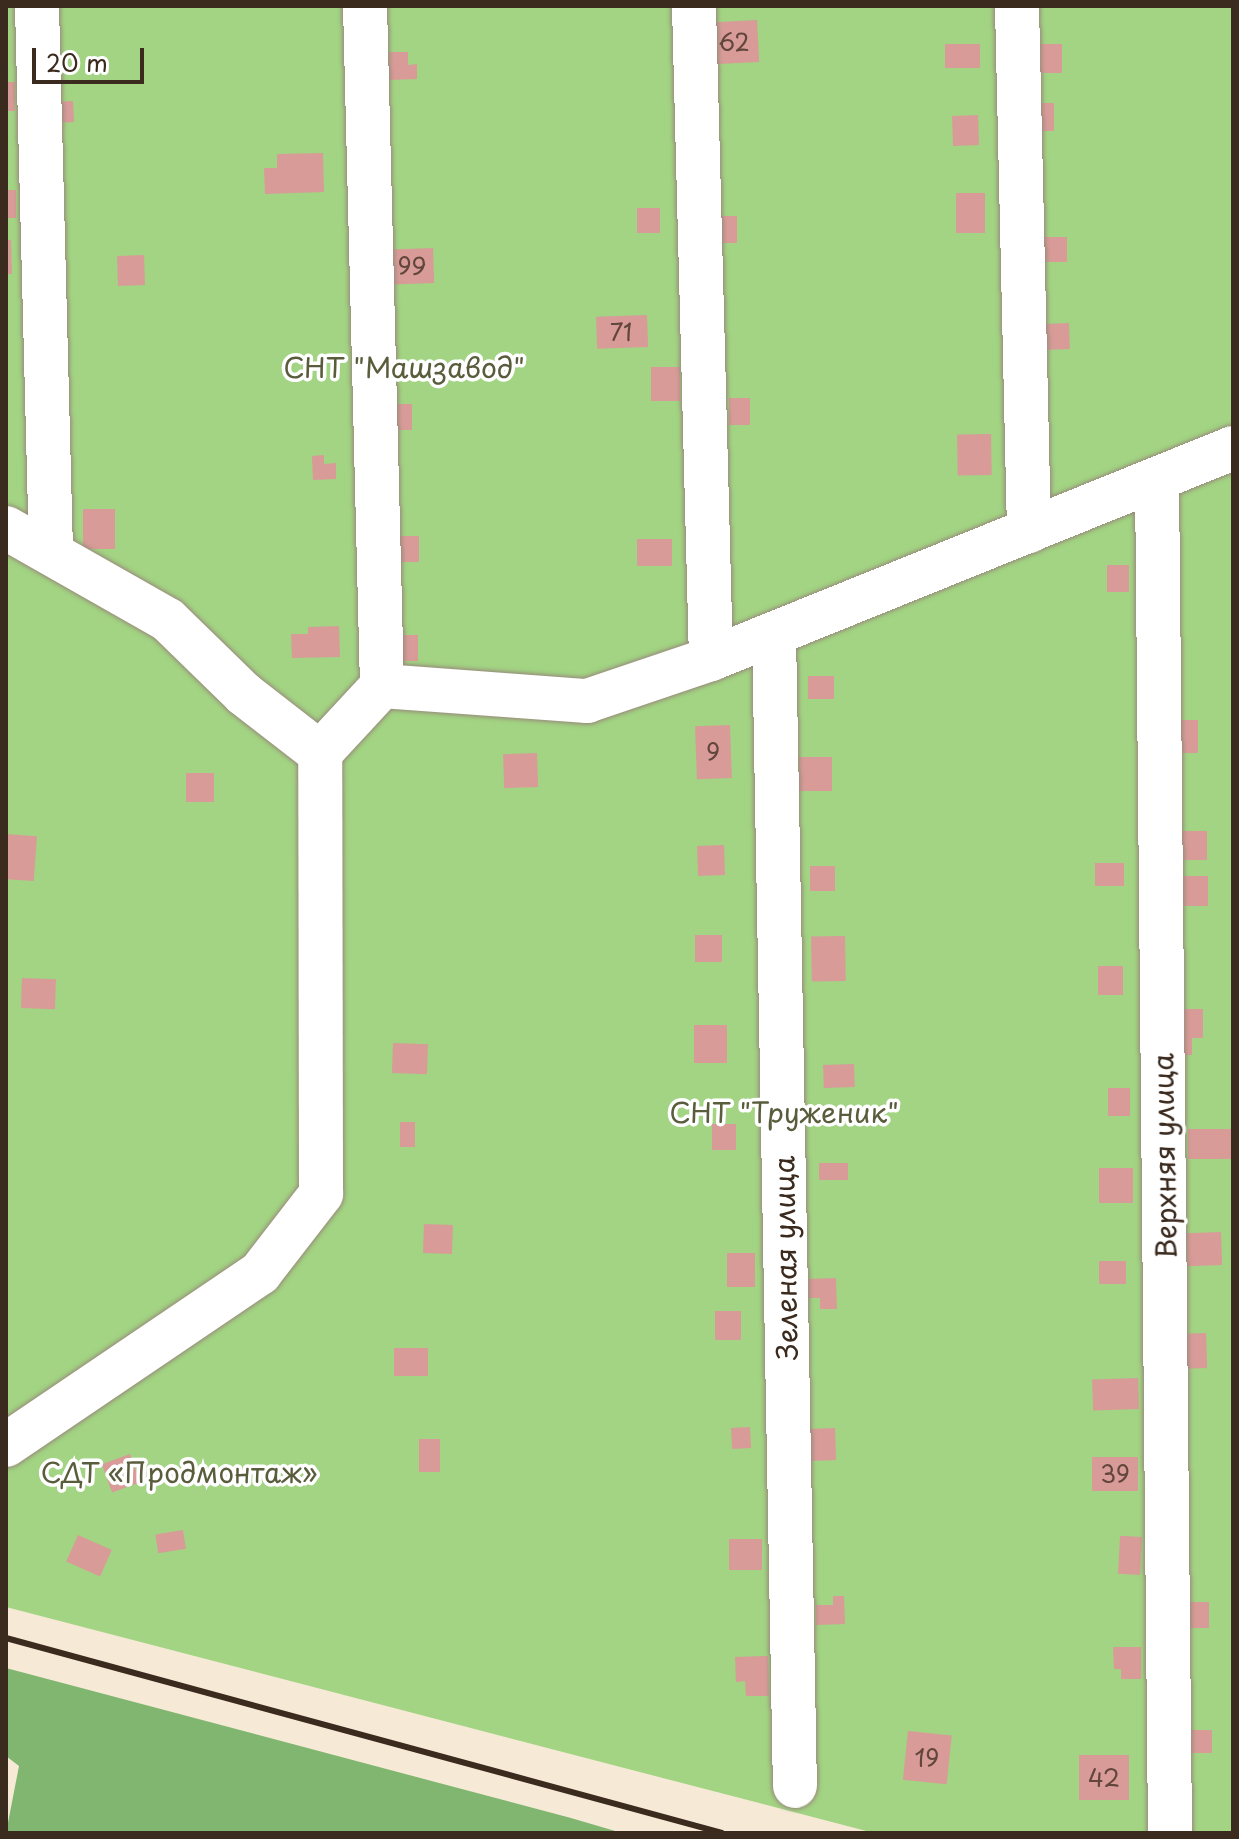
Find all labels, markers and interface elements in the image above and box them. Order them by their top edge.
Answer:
house number: 62 [718,28,750,56]
scale bar [36,32,148,82]
text: 20 m [46,44,108,80]
house number: 99 [397,252,427,280]
house number: 71 [610,318,632,346]
park label: СНТ "Машзавод" [283,350,525,384]
house number: 9 [706,738,720,766]
street label: Верхняя улица [1145,1052,1183,1260]
park label: СНТ "Труженик" [669,1095,899,1129]
street label: Зеленая улица [766,1155,804,1361]
park label: СДТ «Продмонтаж» [40,1455,318,1489]
house number: 39 [1100,1460,1130,1488]
house number: 19 [915,1744,939,1772]
house number: 42 [1088,1764,1120,1792]

